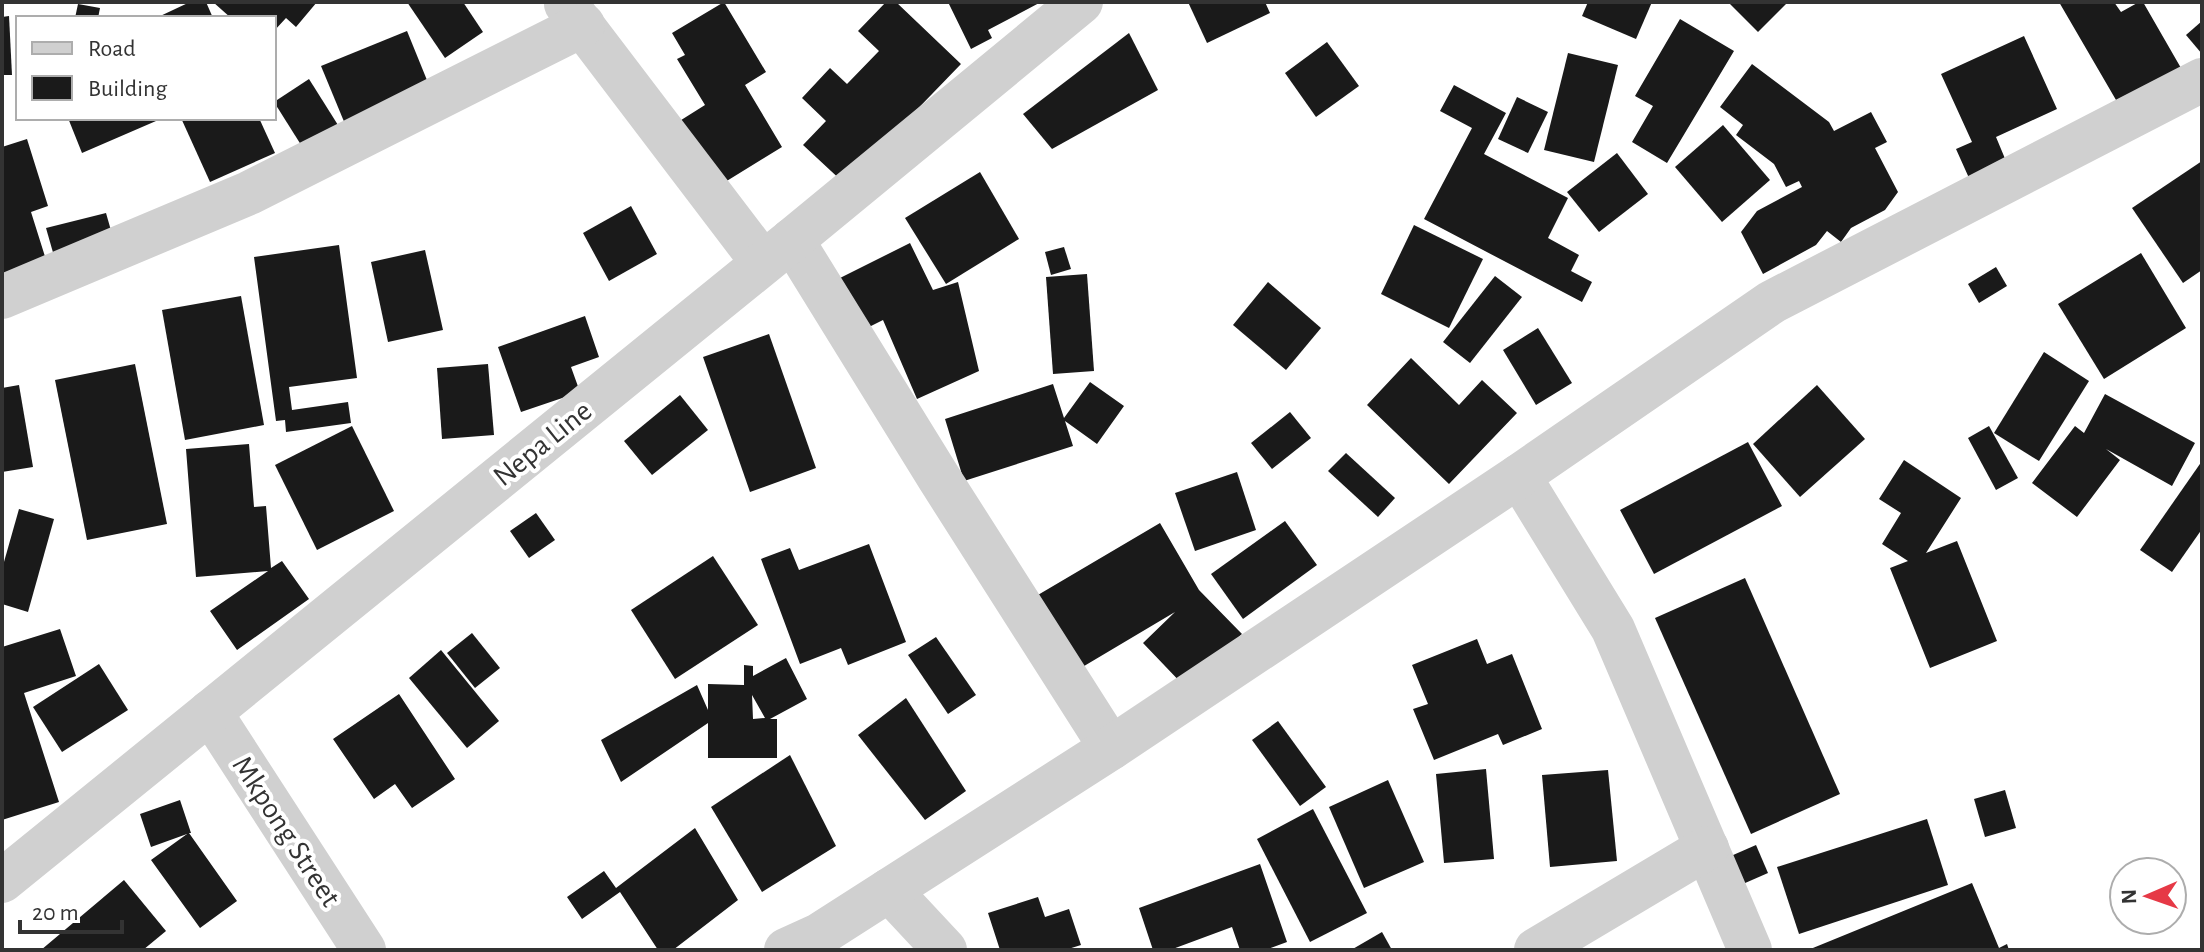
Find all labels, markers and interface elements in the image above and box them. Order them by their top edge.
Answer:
legend [16,16,276,120]
text: Road [88,37,136,61]
text: Building [88,77,167,101]
street label: Nepa Line [488,395,597,492]
street label: Mkpong Street [227,751,346,912]
north arrow [2108,856,2188,936]
scale bar [20,884,122,934]
text: N [2118,889,2140,905]
text: 20 m [32,901,79,925]

